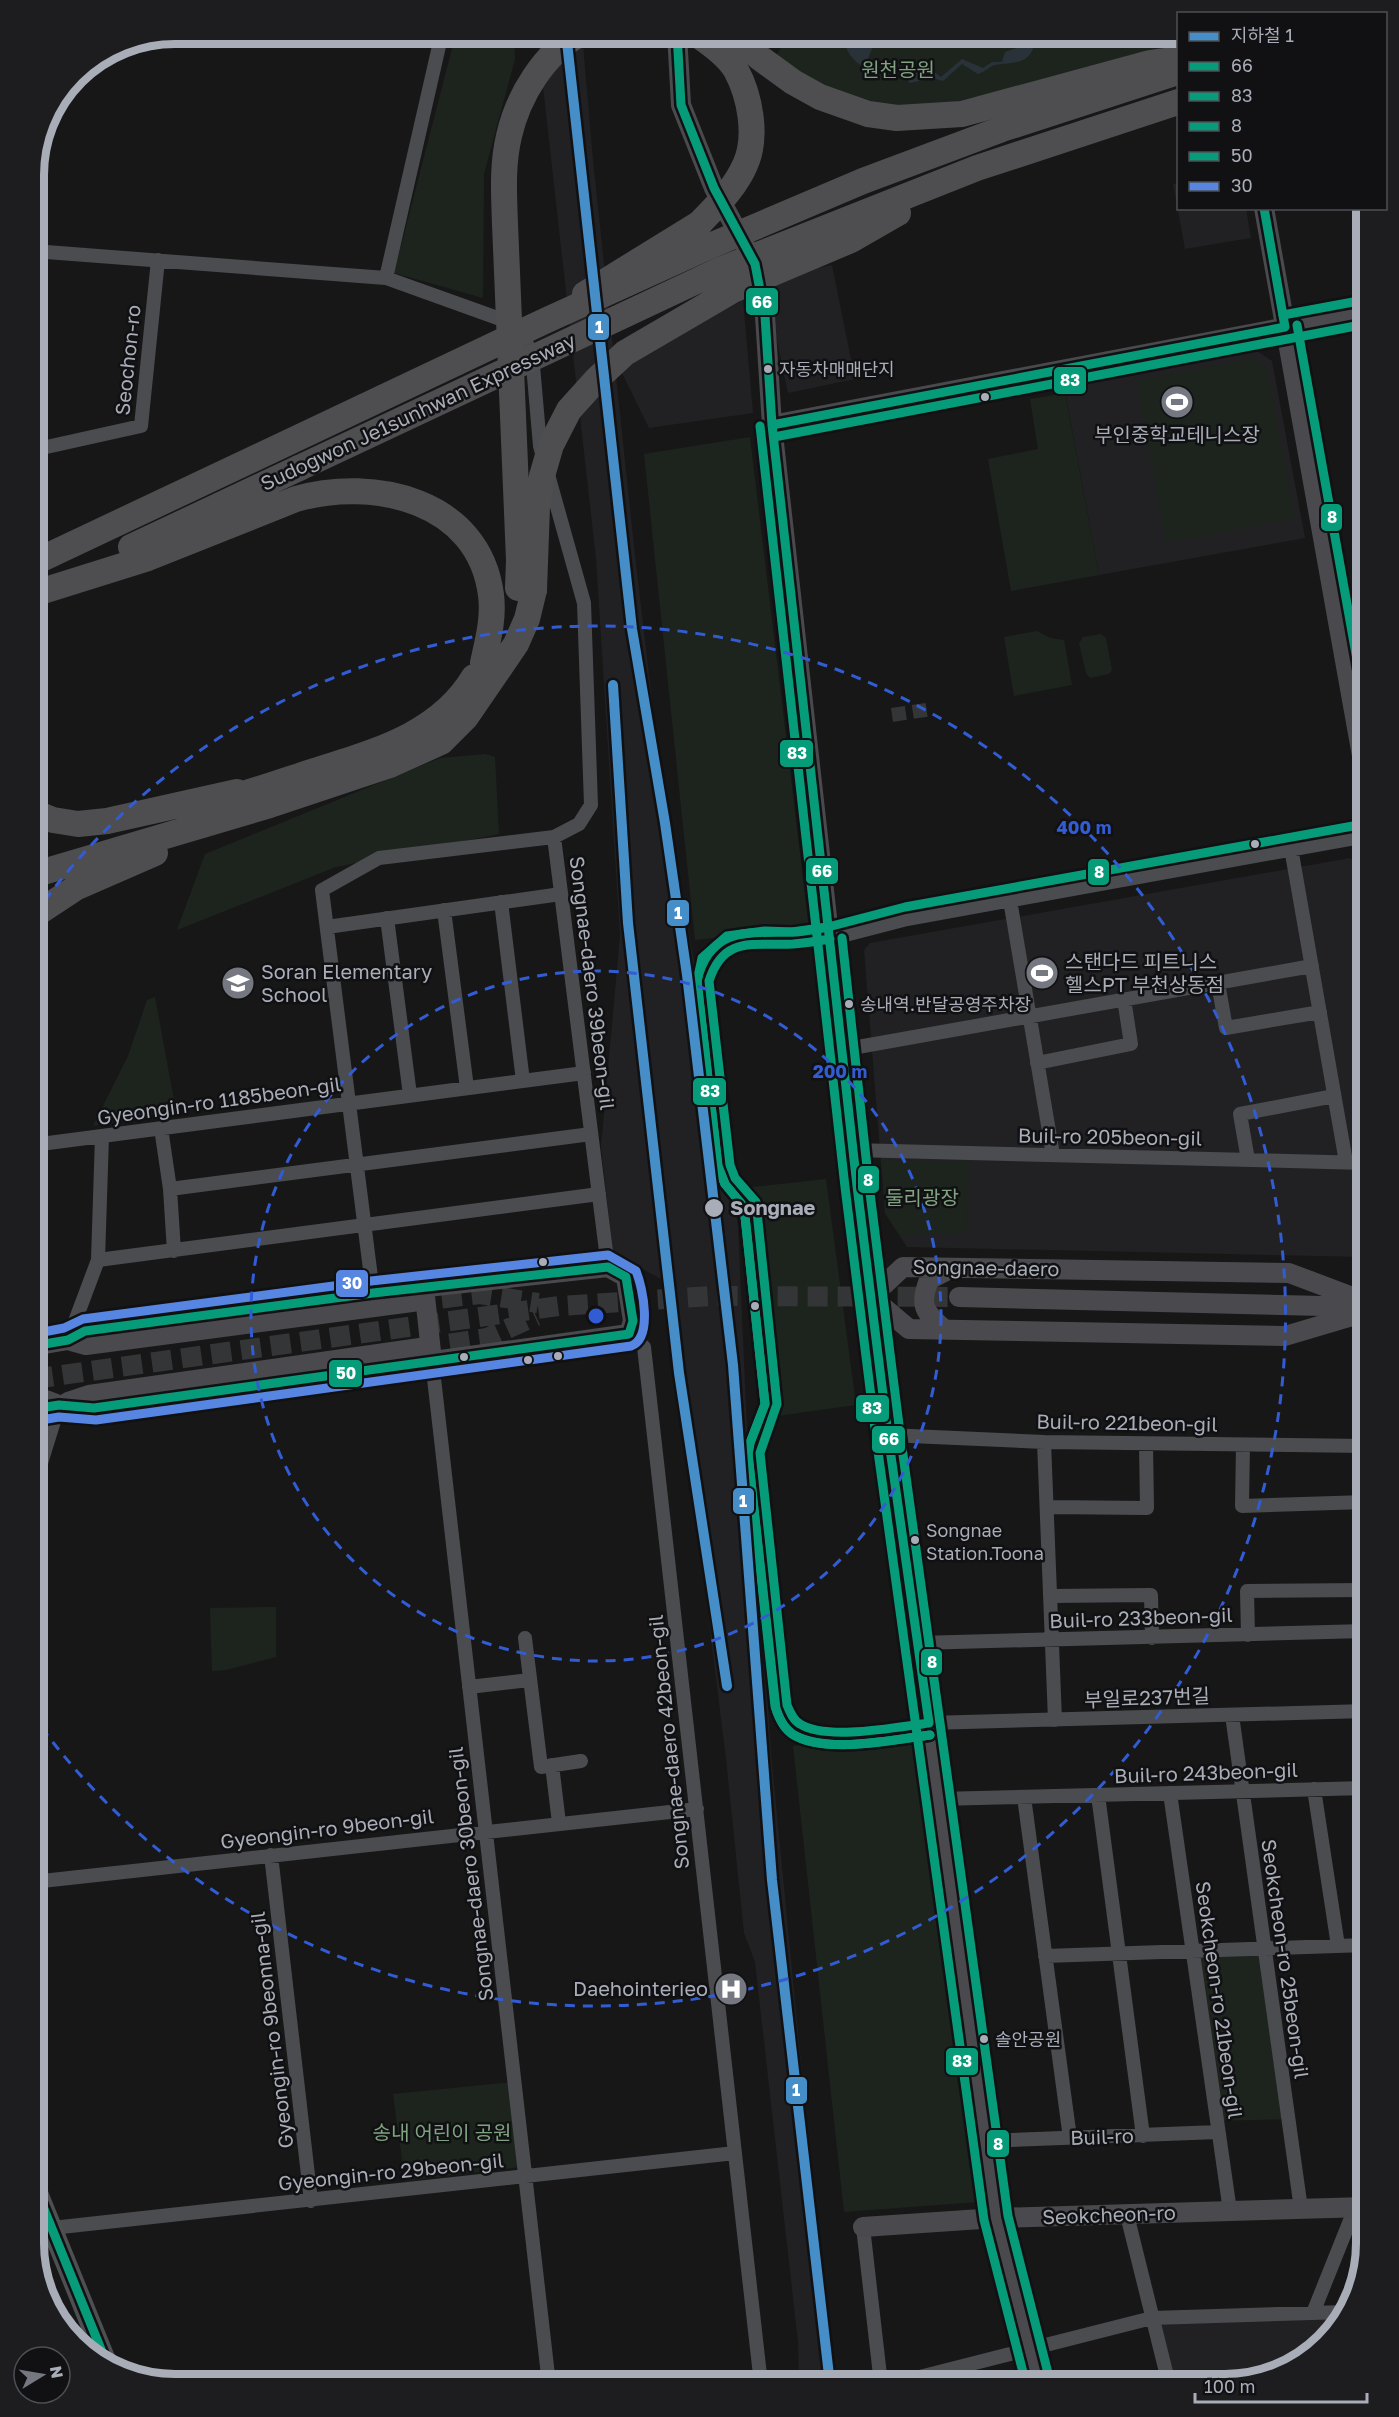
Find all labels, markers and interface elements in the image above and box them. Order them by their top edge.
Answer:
legend [1177,12,1387,210]
text: 지하철 1 [1231,24,1294,46]
text: 66 [1231,54,1253,76]
park label: 원천공원 [861,57,935,81]
text: 83 [1231,84,1253,106]
text: 8 [1231,114,1242,136]
text: 50 [1231,144,1253,166]
text: 30 [1231,174,1253,196]
line badge: 66 [745,287,779,316]
text: 66 [752,292,772,312]
street label: Seochon-ro [109,303,145,416]
line badge: 1 [587,313,610,341]
text: 1 [595,317,603,337]
street label: Sudogwon Je1sunhwan Expressway [256,327,579,495]
place label: 자동차매매단지 [779,358,895,380]
marker: 자동차매매단지 [762,363,774,375]
line badge: 83 [1053,366,1087,395]
text: 83 [1060,370,1080,390]
sports icon: 부인중학교테니스장 [1159,384,1195,420]
unlabelled marker [979,391,991,403]
place label: 부인중학교테니스장 [1094,422,1260,446]
line badge: 8 [1320,503,1343,532]
text: 8 [1327,507,1337,527]
line badge: 83 [779,739,814,768]
text: 83 [787,743,807,763]
text: 400 m [1057,816,1111,838]
unlabelled marker [1249,838,1261,850]
street label: Songnae-daero 39beon-gil [566,855,620,1111]
line badge: 66 [805,857,839,885]
line badge: 8 [1087,858,1110,886]
text: 66 [812,861,832,881]
text: 8 [1094,862,1104,882]
line badge: 1 [666,899,690,927]
text: 1 [674,903,682,923]
place label: 스탠다드 피트니스 헬스PT 부천상동점 [1065,949,1224,996]
sports icon: 스탠다드 피트니스 헬스PT 부천상동점 [1024,955,1060,991]
place label: Soran Elementary School [261,959,432,1006]
school or university icon: Soran Elementary School [220,965,256,1001]
place label: 송내역.반달공영주차장 [860,993,1031,1015]
marker: 송내역.반달공영주차장 [843,998,855,1010]
text: 200 m [813,1060,867,1082]
street label: Gyeongin-ro 1185beon-gil [95,1071,342,1129]
line badge: 83 [692,1077,727,1106]
text: 83 [700,1081,720,1101]
street label: Buil-ro 205beon-gil [1018,1122,1202,1150]
line badge: 8 [857,1165,880,1194]
text: 8 [863,1170,873,1190]
park label: 둘리광장 [885,1185,959,1209]
place label: Songnae [730,1195,815,1219]
marker: Songnae [703,1197,725,1219]
street label: Songnae-daero [912,1254,1060,1280]
unlabelled marker [537,1256,549,1268]
line badge: 30 [335,1269,369,1298]
text: 30 [342,1273,362,1293]
unlabelled marker [749,1300,761,1312]
centre of rings [586,1306,606,1326]
unlabelled marker [552,1350,564,1362]
unlabelled marker [458,1351,470,1363]
unlabelled marker [522,1354,534,1366]
line badge: 50 [328,1359,363,1388]
text: 50 [336,1363,356,1383]
line badge: 83 [855,1394,890,1423]
text: 83 [862,1398,882,1418]
street label: Buil-ro 221beon-gil [1036,1408,1218,1436]
line badge: 66 [871,1425,906,1454]
text: 66 [879,1429,899,1449]
line badge: 1 [732,1487,755,1515]
text: 1 [739,1491,747,1511]
place label: Songnae Station.Toona [926,1519,1044,1564]
marker: Songnae Station.Toona [909,1534,921,1546]
street label: Buil-ro 233beon-gil [1049,1602,1233,1632]
street label: Songnae-daero 42beon-gil [643,1614,693,1870]
line badge: 8 [920,1648,943,1676]
text: 8 [927,1652,937,1672]
street label: 부일로237번길 [1084,1683,1210,1711]
street label: Songnae-daero 30beon-gil [442,1746,498,2003]
street label: Buil-ro 243beon-gil [1114,1757,1298,1787]
street label: Gyeongin-ro 9beon-gil [219,1803,435,1853]
street label: Seokcheon-ro 25beon-gil [1257,1838,1315,2080]
street label: Seokcheon-ro 21beon-gil [1191,1879,1249,2120]
street label: Gyeongin-ro 9beonna-gil [245,1910,297,2150]
hospital icon: Daehointerieo [713,1971,749,2007]
place label: Daehointerieo [573,1976,708,2000]
place label: 솔안공원 [995,2028,1061,2050]
marker: 솔안공원 [978,2033,990,2045]
line badge: 83 [945,2047,979,2076]
text: 83 [952,2051,972,2071]
line badge: 1 [785,2076,808,2105]
text: 1 [792,2080,800,2100]
park label: 송내 어린이 공원 [373,2120,511,2144]
street label: Buil-ro [1070,2123,1134,2149]
line badge: 8 [986,2129,1010,2158]
text: 8 [993,2134,1003,2154]
street label: Gyeongin-ro 29beon-gil [277,2147,505,2195]
street label: Seokcheon-ro [1042,2200,1176,2228]
north arrow [12,2345,72,2405]
text: N [46,2364,68,2380]
scale bar [1195,2366,1368,2404]
text: 100 m [1204,2375,1255,2397]

